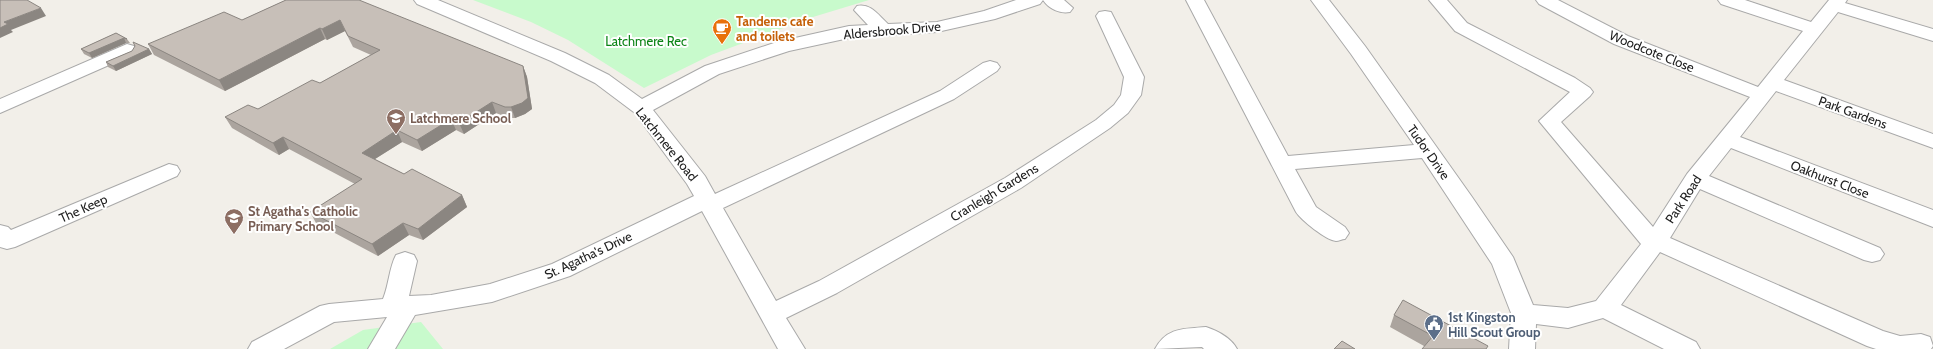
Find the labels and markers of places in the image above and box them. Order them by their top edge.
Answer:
place label: Tandems cafe and toilets [736,13,814,44]
cafe icon: Tandems cafe and toilets [711,17,733,45]
school or university icon: Latchmere School [385,107,407,135]
place label: Latchmere School [410,110,512,126]
place label: St Agatha's Catholic Primary School [248,203,358,234]
school or university icon: St Agatha's Catholic Primary School [223,207,245,235]
place label: 1st Kingston Hill Scout Group [1448,309,1541,340]
public building icon: 1st Kingston Hill Scout Group [1423,313,1445,341]

